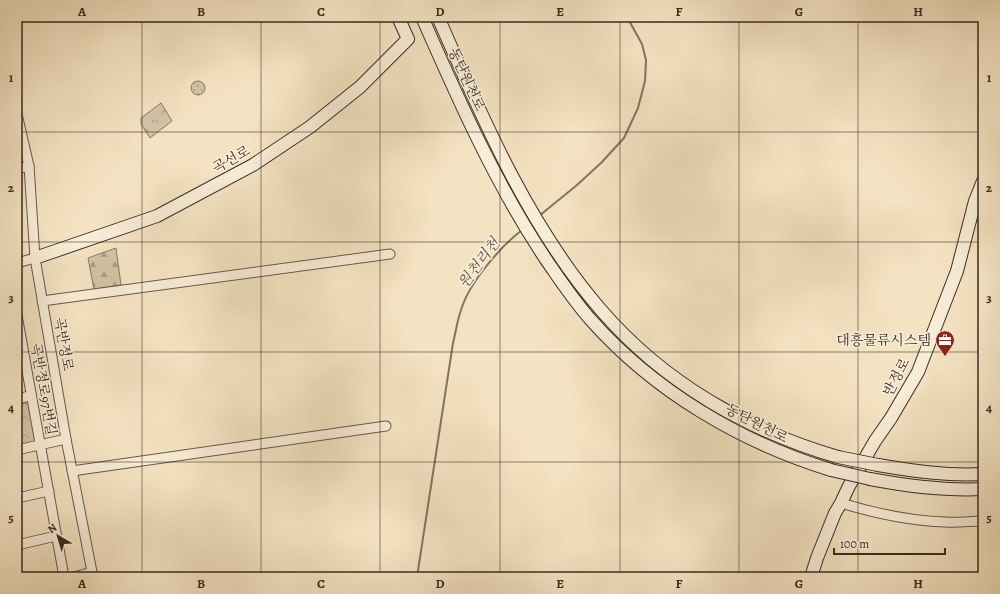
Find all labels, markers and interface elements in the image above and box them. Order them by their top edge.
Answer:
text: A [77,3,87,20]
text: B [197,3,205,20]
text: C [317,3,325,20]
text: D [435,3,445,20]
text: E [556,3,564,20]
text: F [676,3,683,20]
text: G [795,3,803,20]
text: H [913,3,923,20]
street label: 동탄원천로 [444,45,490,114]
text: 1 [9,69,14,86]
text: 1 [987,69,992,86]
street label: 곡선로 [209,141,254,178]
text: 2 [8,179,15,196]
text: 2 [986,179,993,196]
water label: 원천리천 [454,233,505,292]
text: 3 [8,289,14,306]
text: 3 [986,289,992,306]
street label: 곡반정로 [49,316,78,373]
office icon: 대흥물류시스템 [934,329,956,357]
place label: 대흥물류시스템 [836,331,931,350]
street label: 곡반정로97번길 [26,341,61,437]
street label: 반정로 [879,354,915,400]
text: 4 [8,399,14,416]
text: 4 [986,399,992,416]
street label: 동탄원천로 [722,400,792,447]
text: 5 [8,509,14,526]
text: 5 [986,509,992,526]
north arrow [38,516,78,556]
text: N [44,520,60,537]
scale bar [834,530,945,556]
text: 100 m [840,536,869,552]
text: A [77,575,87,592]
text: B [197,575,205,592]
text: C [317,575,325,592]
text: D [435,575,445,592]
text: E [556,575,564,592]
text: F [676,575,683,592]
text: G [795,575,803,592]
text: H [913,575,923,592]

